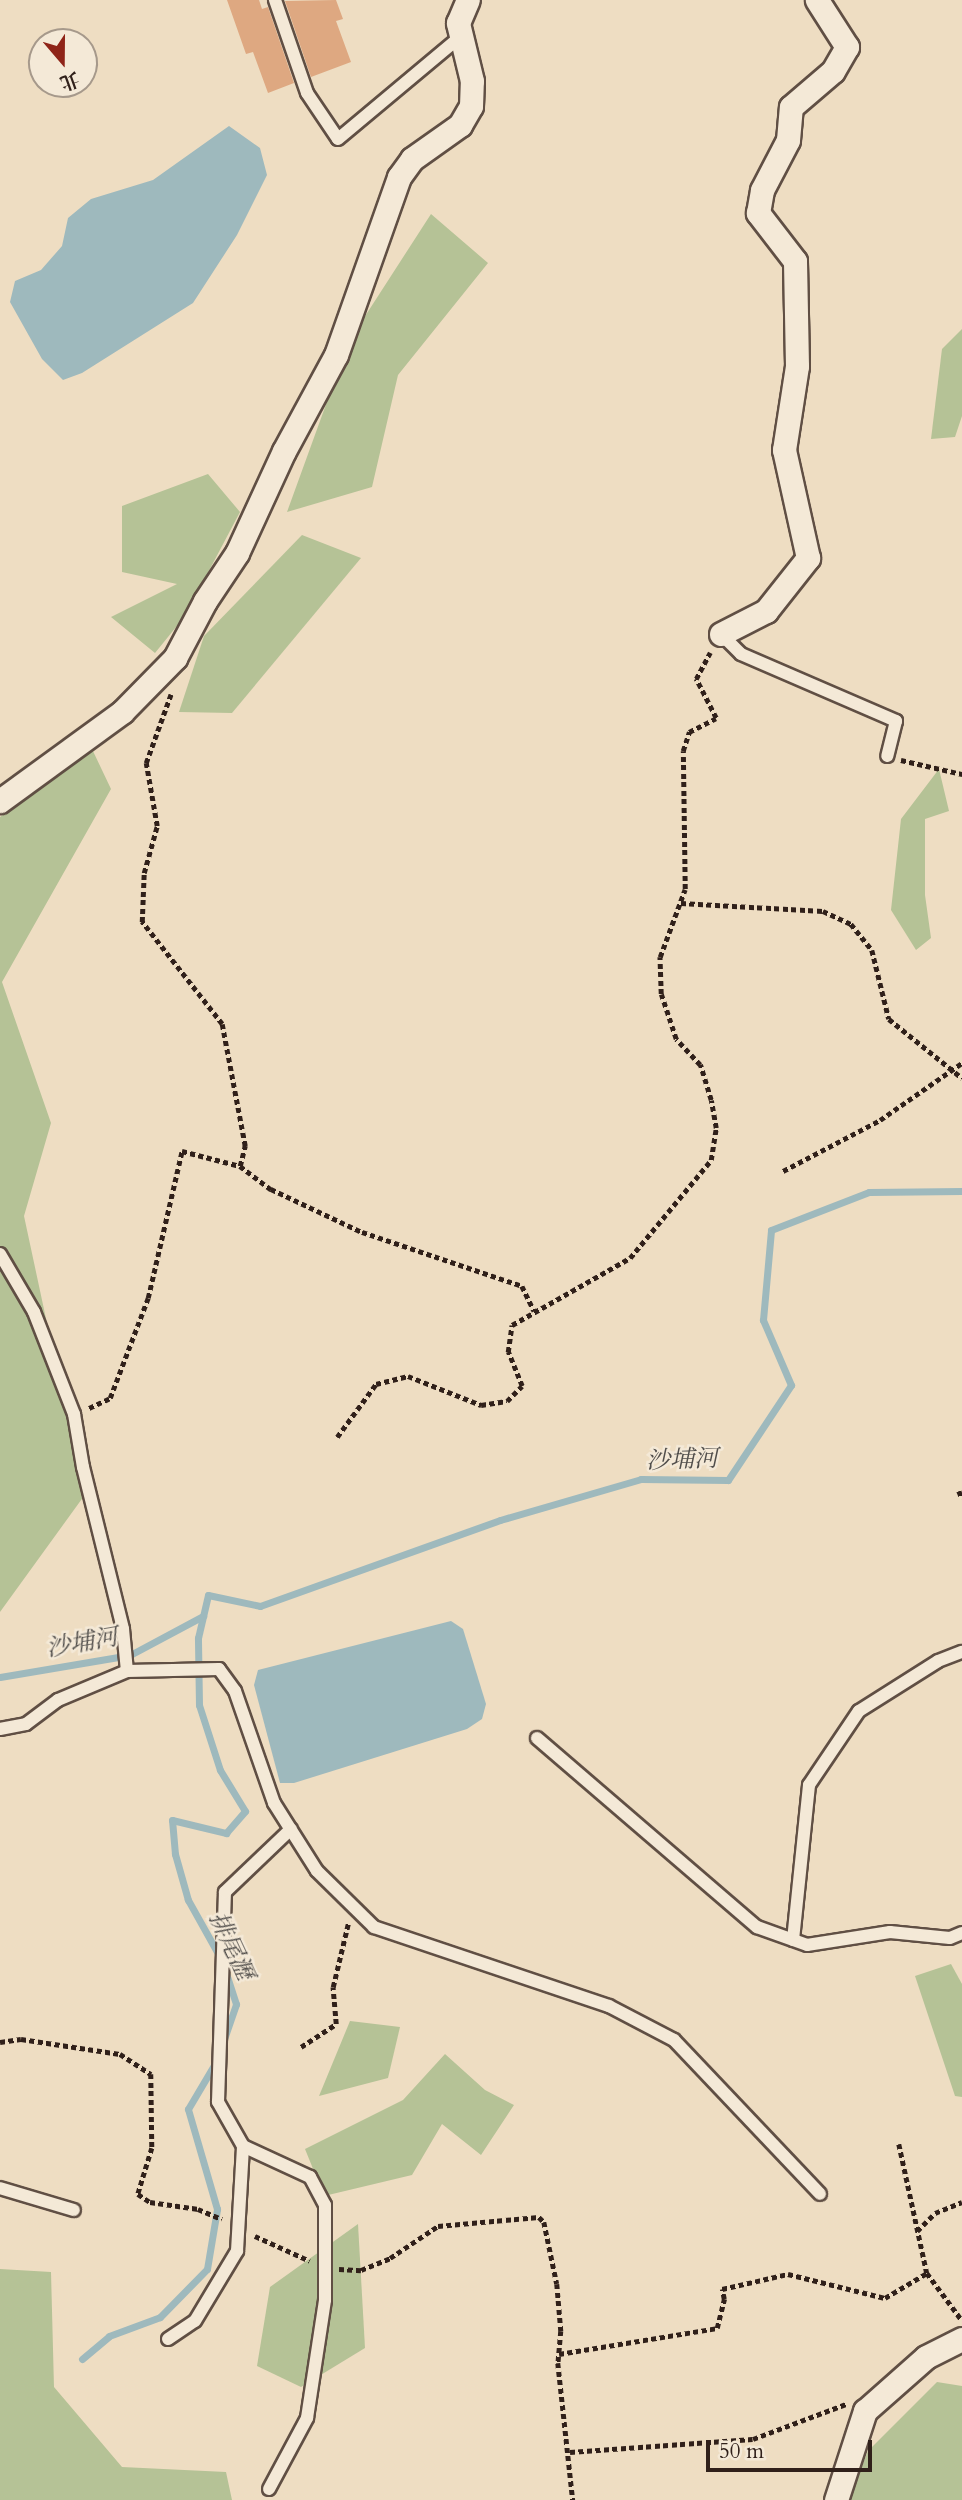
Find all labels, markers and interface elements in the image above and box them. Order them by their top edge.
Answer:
north arrow [28,28,98,98]
text: 北 [56,65,83,96]
water label: 沙埔河 [646,1444,718,1476]
water label: 沙埔河 [44,1623,120,1663]
water label: 排尾瀝 [203,1907,259,1985]
scale bar [710,2426,876,2470]
text: 50 m [719,2437,764,2466]

